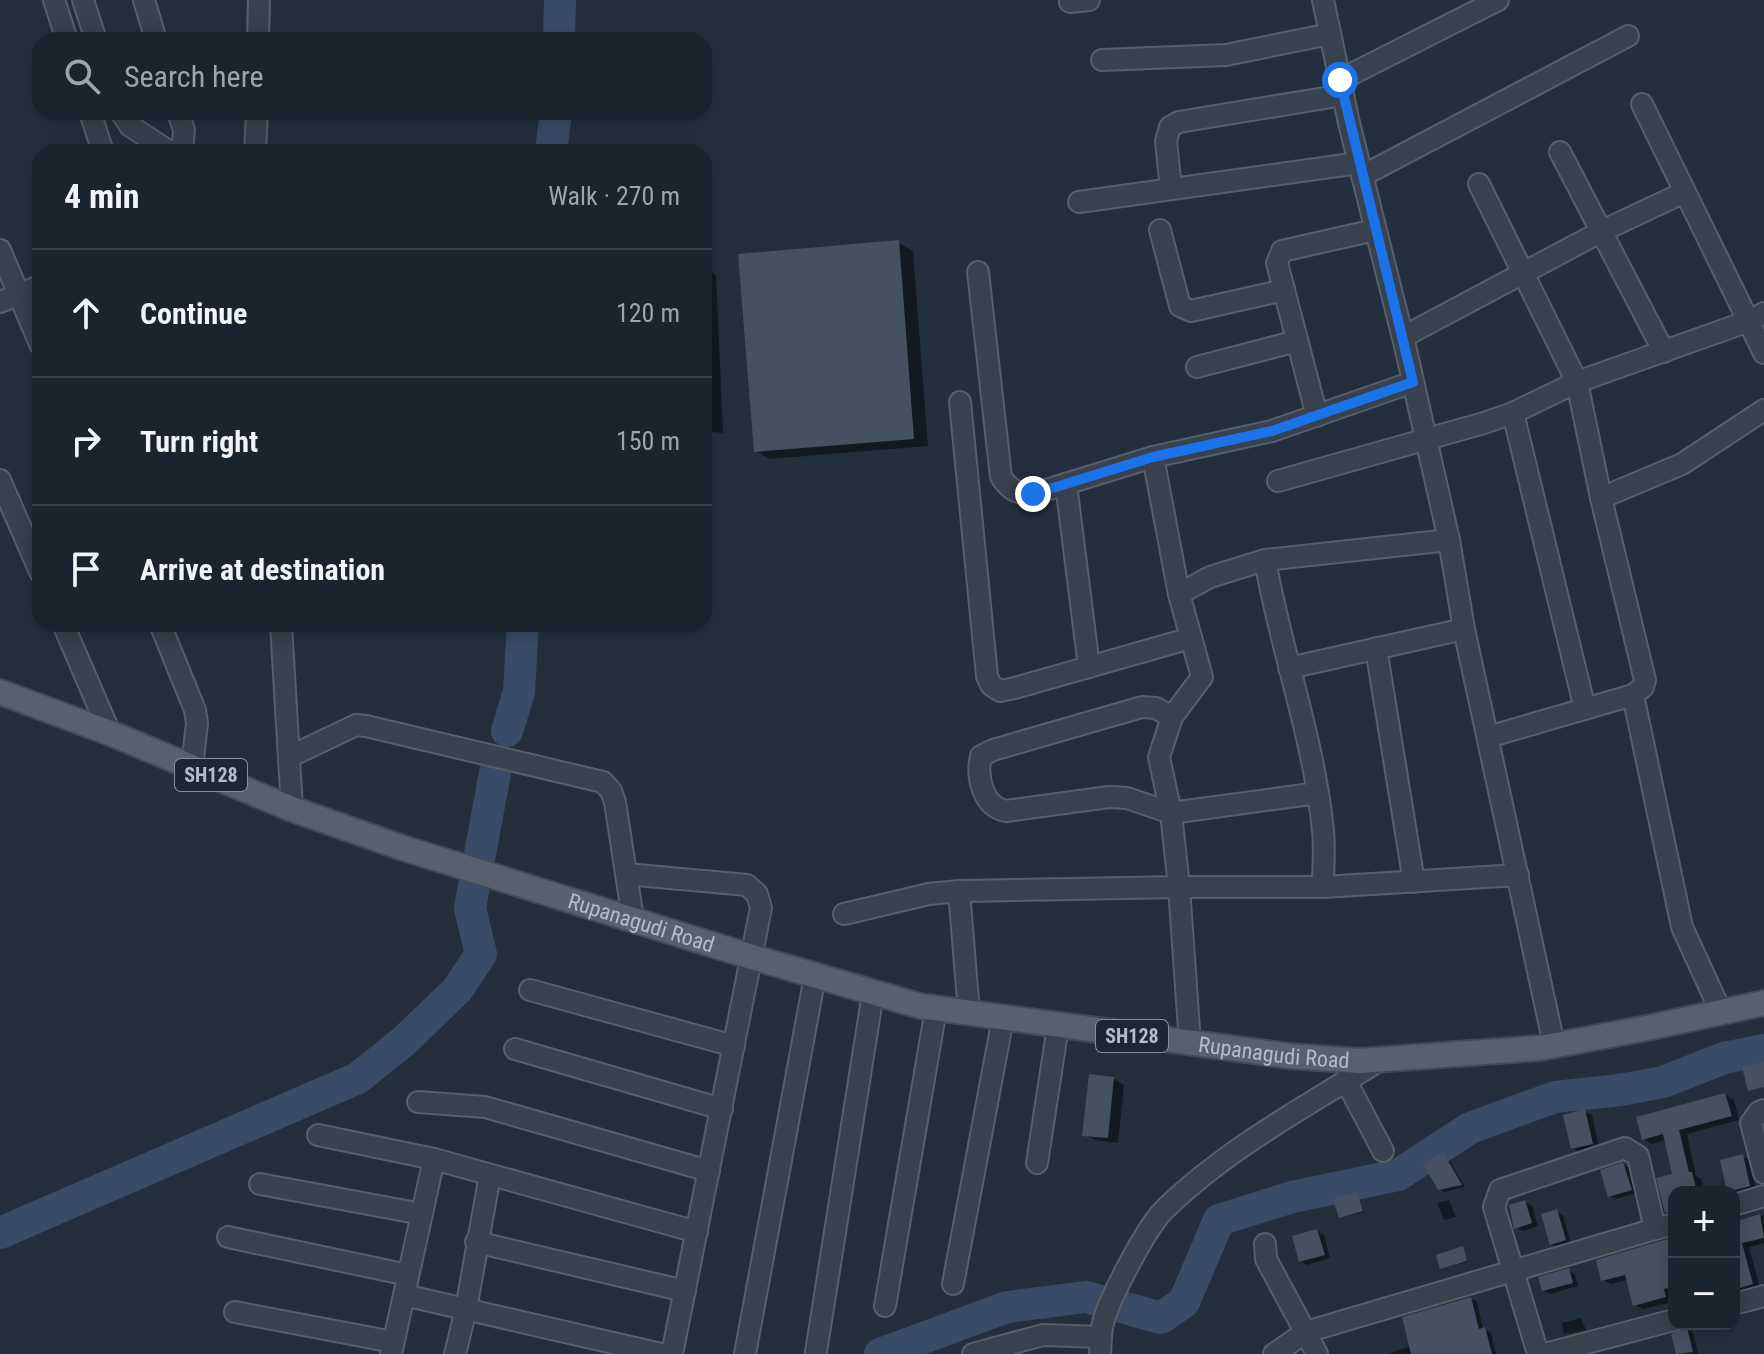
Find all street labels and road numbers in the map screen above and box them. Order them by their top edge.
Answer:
road number: SH128 [175,759,247,791]
street label: Rupanagudi Road [565,888,717,957]
road number: SH128 [1096,1020,1168,1052]
street label: Rupanagudi Road [1197,1032,1350,1073]

